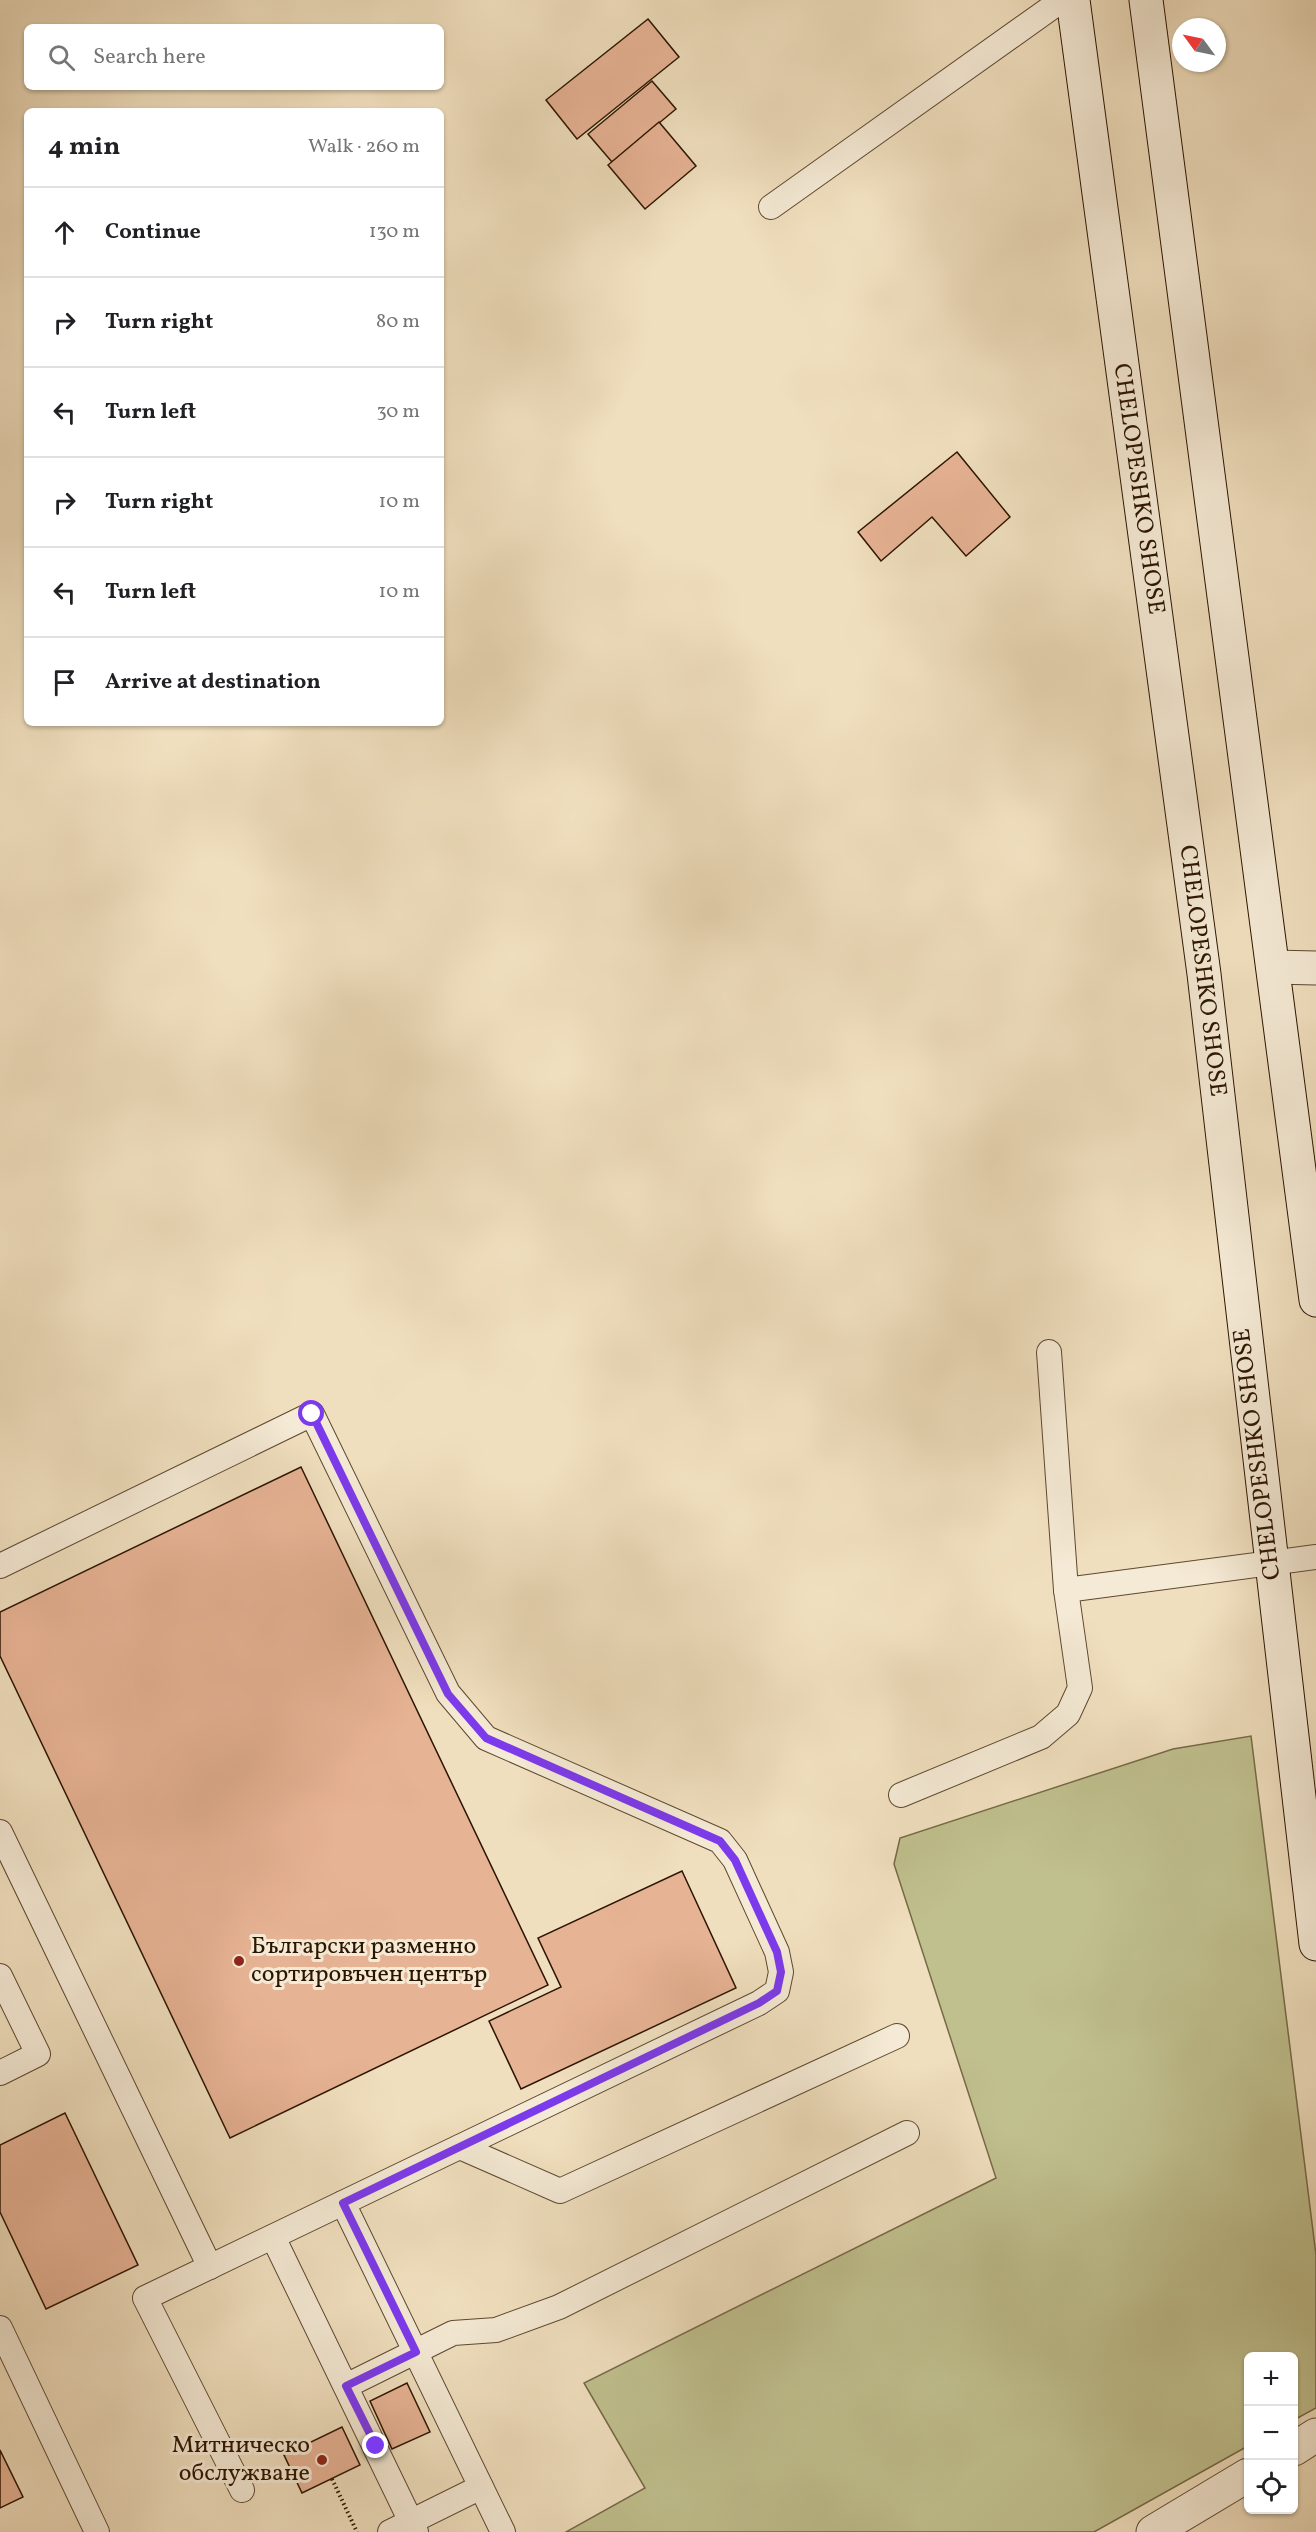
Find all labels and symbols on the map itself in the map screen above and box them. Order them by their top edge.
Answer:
north arrow [1172,18,1226,72]
street label: CHELOPESHKO SHOSE [1104,361,1172,617]
street label: CHELOPESHKO SHOSE [1170,843,1234,1099]
street label: CHELOPESHKO SHOSE [1226,1326,1290,1582]
route start [298,1400,324,1426]
place label: Български разменно сортировъчен център [251,1930,487,1992]
marker: Български разменно сортировъчен център [232,1954,246,1968]
place label: Митническо обслужване [172,2429,310,2491]
route end [362,2432,388,2458]
marker: Митническо обслужване [315,2453,329,2467]

